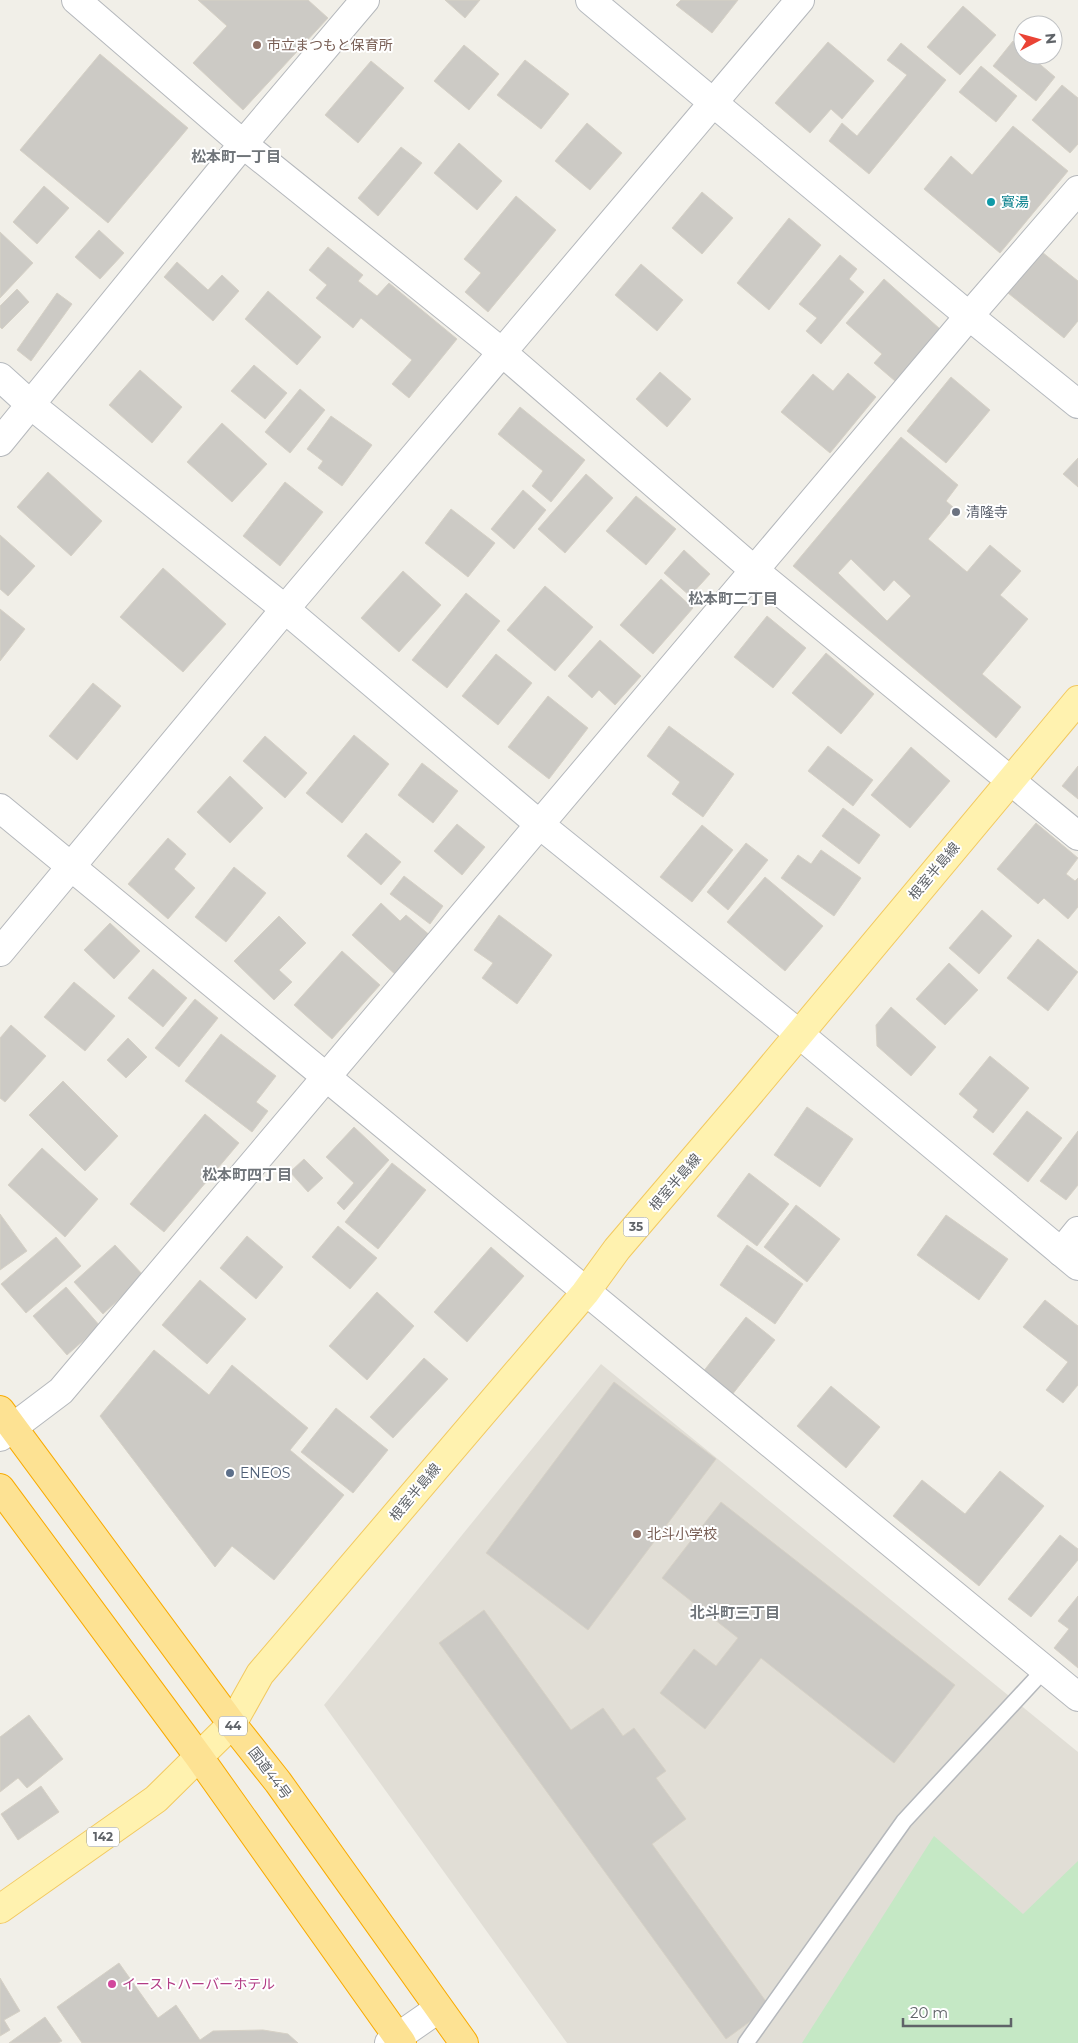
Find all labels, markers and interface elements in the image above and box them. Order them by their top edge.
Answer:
north arrow [1013,15,1063,65]
text: N [1041,32,1060,45]
place label: 市立まつもと保育所 [267,36,393,54]
marker: 市立まつもと保育所 [251,39,263,51]
district label: 松本町一丁目 [191,147,281,166]
place label: 寳湯 [1001,193,1029,211]
marker: 寳湯 [985,196,997,208]
place label: 清隆寺 [966,503,1008,521]
marker: 清隆寺 [950,506,962,518]
district label: 松本町二丁目 [688,589,778,608]
street label: 根室半島線 [905,838,963,904]
street label: 根室半島線 [645,1150,705,1214]
district label: 松本町四丁目 [202,1165,292,1184]
road number: 35 [624,1218,648,1236]
street label: 根室半島線 [386,1459,444,1525]
place label: ENEOS [240,1464,290,1482]
marker: ENEOS [224,1467,236,1479]
place label: 北斗小学校 [647,1525,717,1543]
marker: 北斗小学校 [631,1528,643,1540]
district label: 北斗町三丁目 [690,1603,780,1622]
road number: 44 [219,1716,247,1735]
street label: 国道44号 [245,1743,295,1803]
road number: 142 [87,1828,119,1846]
place label: イーストハーバーホテル [122,1975,275,1993]
marker: イーストハーバーホテル [106,1978,118,1990]
scale bar [903,1996,1010,2028]
text: 20 m [910,2003,948,2022]

